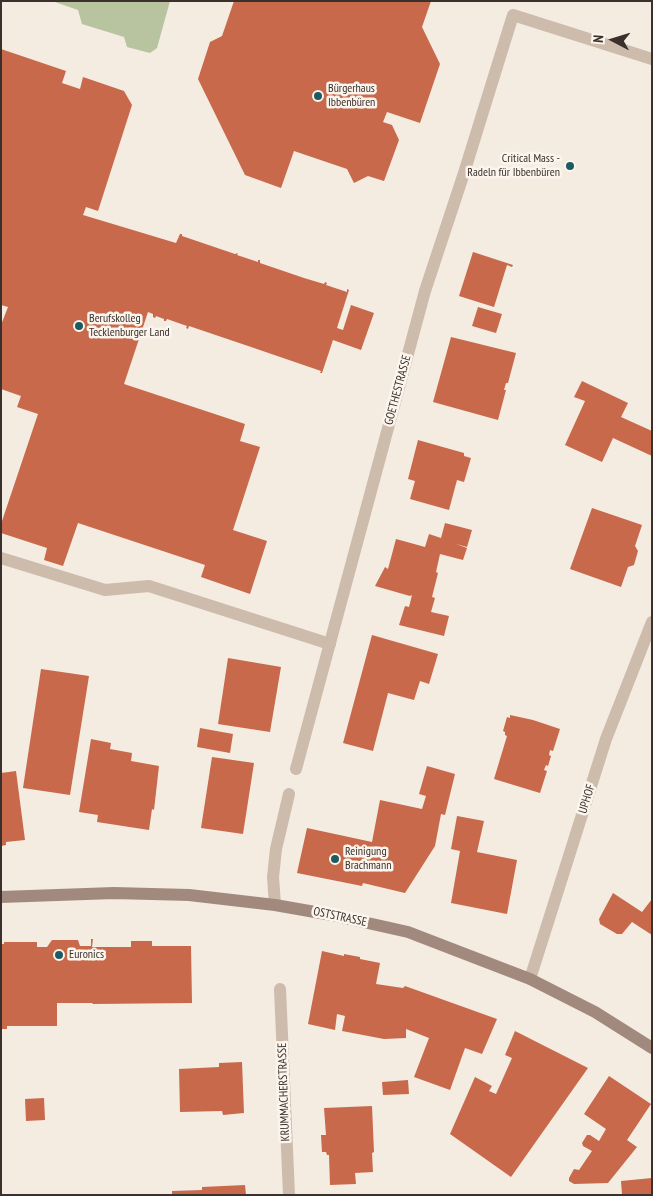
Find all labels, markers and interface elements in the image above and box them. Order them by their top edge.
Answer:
north arrow [588,15,638,65]
text: N [589,34,607,43]
place label: Bürgerhaus Ibbenbüren [328,82,375,110]
marker: Bürgerhaus Ibbenbüren [312,90,324,102]
place label: Critical Mass - Radeln für Ibbenbüren [467,152,560,180]
marker: Critical Mass - Radeln für Ibbenbüren [564,160,576,172]
place label: Berufskolleg Tecklenburger Land [89,312,170,340]
marker: Berufskolleg Tecklenburger Land [73,320,85,332]
street label: GOETHESTRASSE [382,354,414,426]
street label: UPHOF [576,783,598,815]
place label: Reinigung Brachmann [345,845,391,873]
marker: Reinigung Brachmann [329,853,341,865]
street label: OSTSTRASSE [312,904,368,930]
place label: Euronics [69,948,104,962]
marker: Euronics [53,949,65,961]
street label: KRUMMACHERSTRASSE [275,1043,293,1141]

